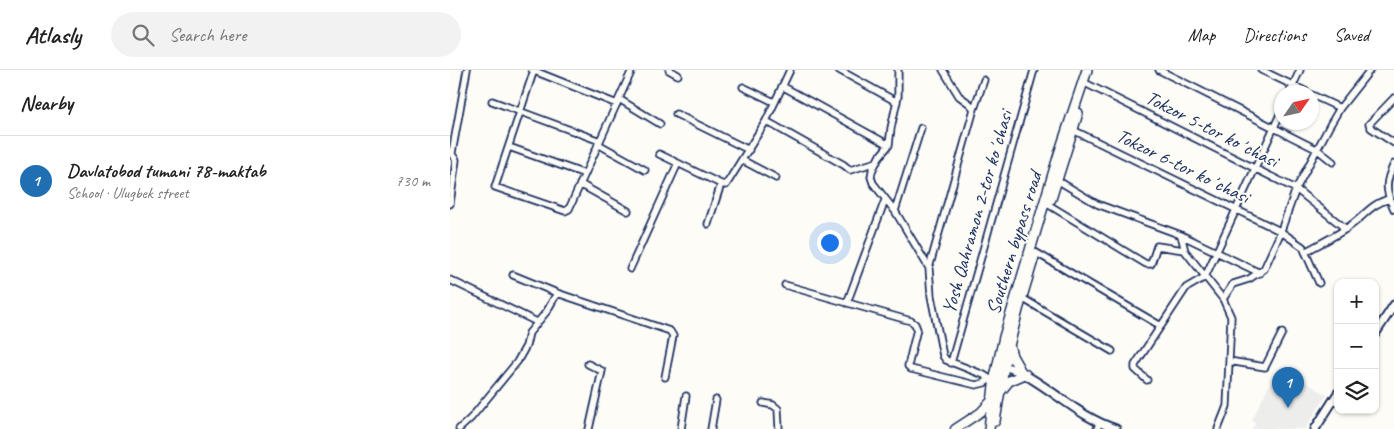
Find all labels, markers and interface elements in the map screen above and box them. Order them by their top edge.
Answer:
search box [111,12,461,57]
text: Atlasly [25,20,81,50]
icon: search [129,21,157,49]
text: Search here [169,23,246,47]
text: Map [1188,24,1215,46]
text: Directions [1243,24,1306,46]
text: Saved [1334,24,1369,46]
street label: Tokzor 5-tor koʼchasi [1142,85,1284,174]
north arrow [1274,85,1319,130]
text: Nearby [20,90,73,116]
street label: Yosh Qahramon 2-tor koʼchasi [936,105,1019,317]
street label: Tokzor 6-tor koʼchasi [1112,123,1256,210]
text: Davlatobod tumani 78-maktab [67,159,266,183]
street label: Southern bypass road [980,166,1048,317]
text: 1 [32,171,40,191]
text: 730 m [396,171,430,191]
text: School · Ulugbek street [67,183,189,203]
your location [817,230,843,256]
map controls [1334,279,1379,414]
button: + [1334,279,1379,324]
button: − [1334,324,1379,369]
pin: 1 [1272,367,1304,408]
button: layers [1334,369,1379,414]

